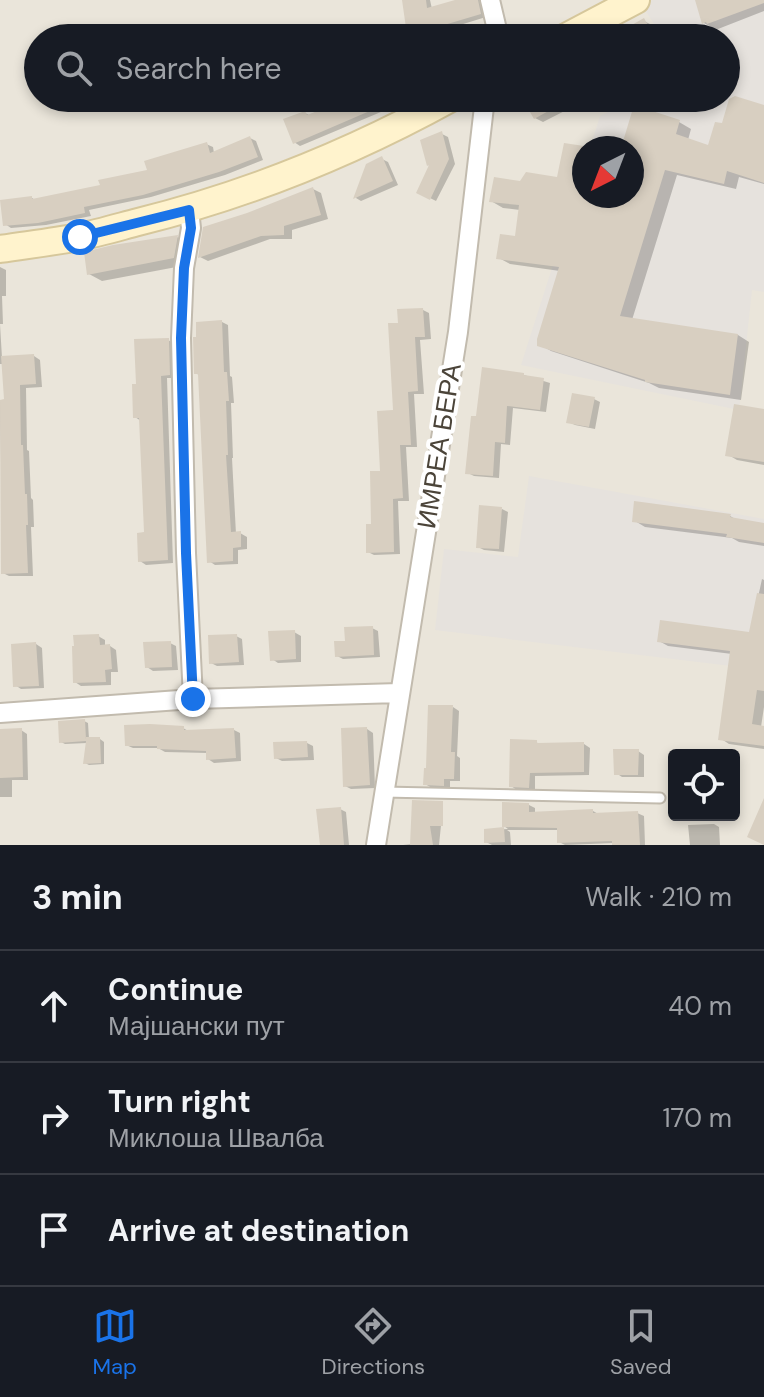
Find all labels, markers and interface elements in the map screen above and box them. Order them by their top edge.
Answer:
search box [24,24,740,112]
icon: search [52,46,96,90]
text: Search here [116,49,282,88]
north arrow [572,136,644,208]
route start [62,219,98,255]
street label: ИМРЕА БЕРА [409,360,469,531]
route end [175,681,211,717]
map controls [668,749,740,821]
button: locate [668,749,740,821]
text: 3 min [32,875,123,920]
text: Walk · 210 m [585,880,732,914]
text: Continue [108,970,243,1009]
icon: ahead [32,984,76,1028]
text: 40 m [668,989,732,1023]
text: Мајшански пут [108,1009,285,1043]
text: Turn right [108,1082,251,1121]
icon: right [32,1096,76,1140]
text: 170 m [663,1101,732,1135]
text: Миклоша Швалба [108,1121,324,1155]
icon: arrive [32,1208,76,1252]
text: Arrive at destination [108,1211,409,1250]
tab: Map [92,1304,137,1381]
tab: Directions [322,1304,425,1381]
tab: Saved [610,1304,672,1381]

